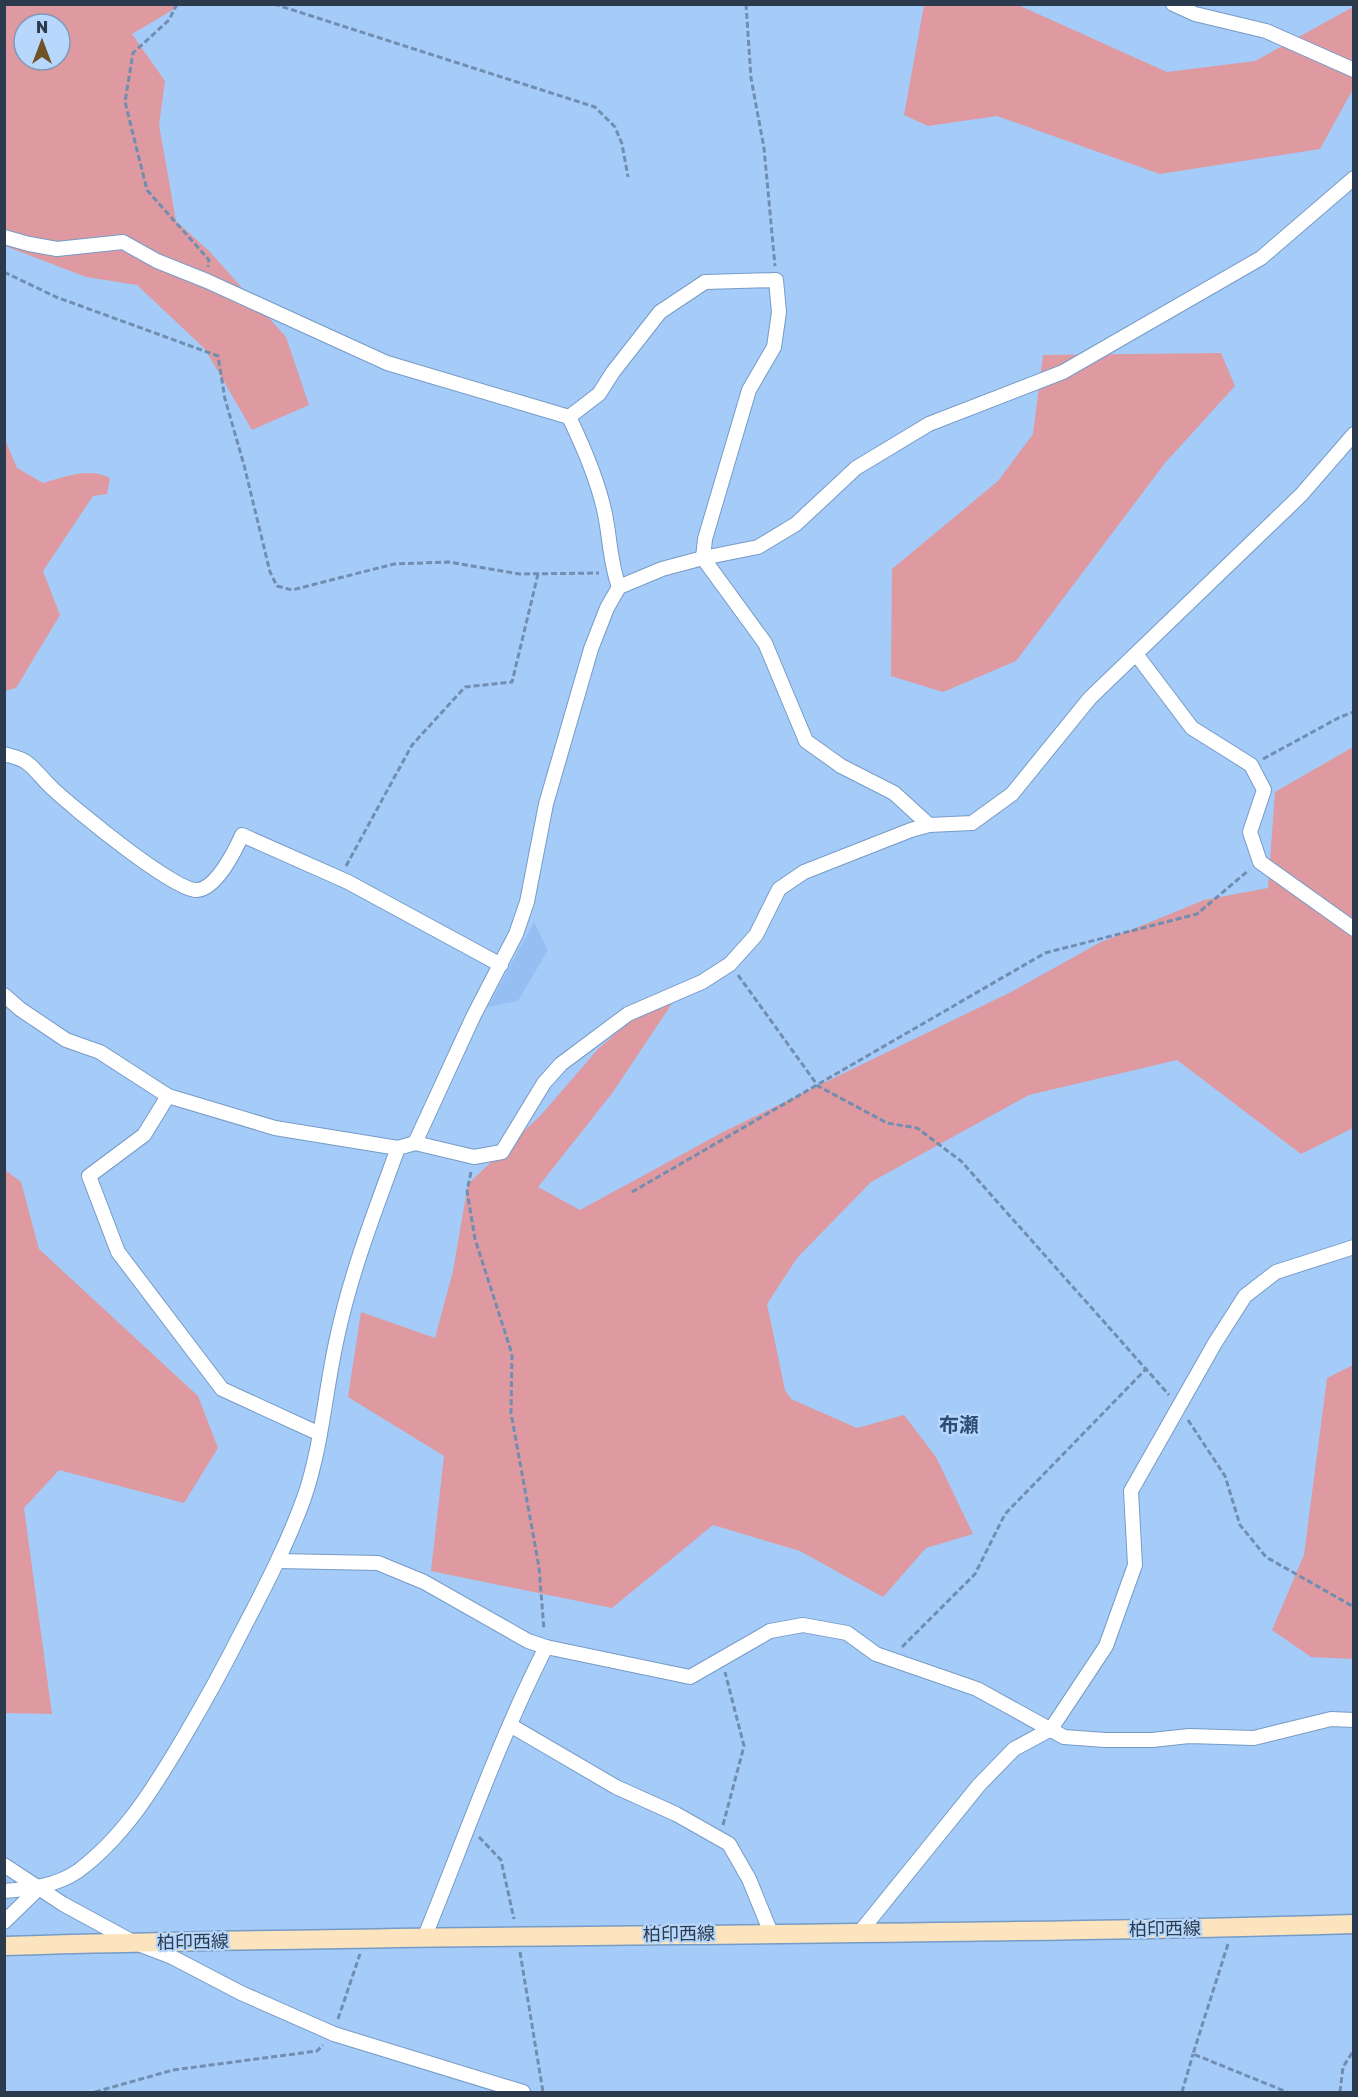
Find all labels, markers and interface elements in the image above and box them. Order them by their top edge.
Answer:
north arrow [12,12,72,72]
text: N [36,17,48,37]
district label: 布瀬 [939,1412,979,1436]
street label: 柏印西線 [1129,1916,1201,1940]
street label: 柏印西線 [643,1921,715,1945]
street label: 柏印西線 [157,1929,229,1953]

